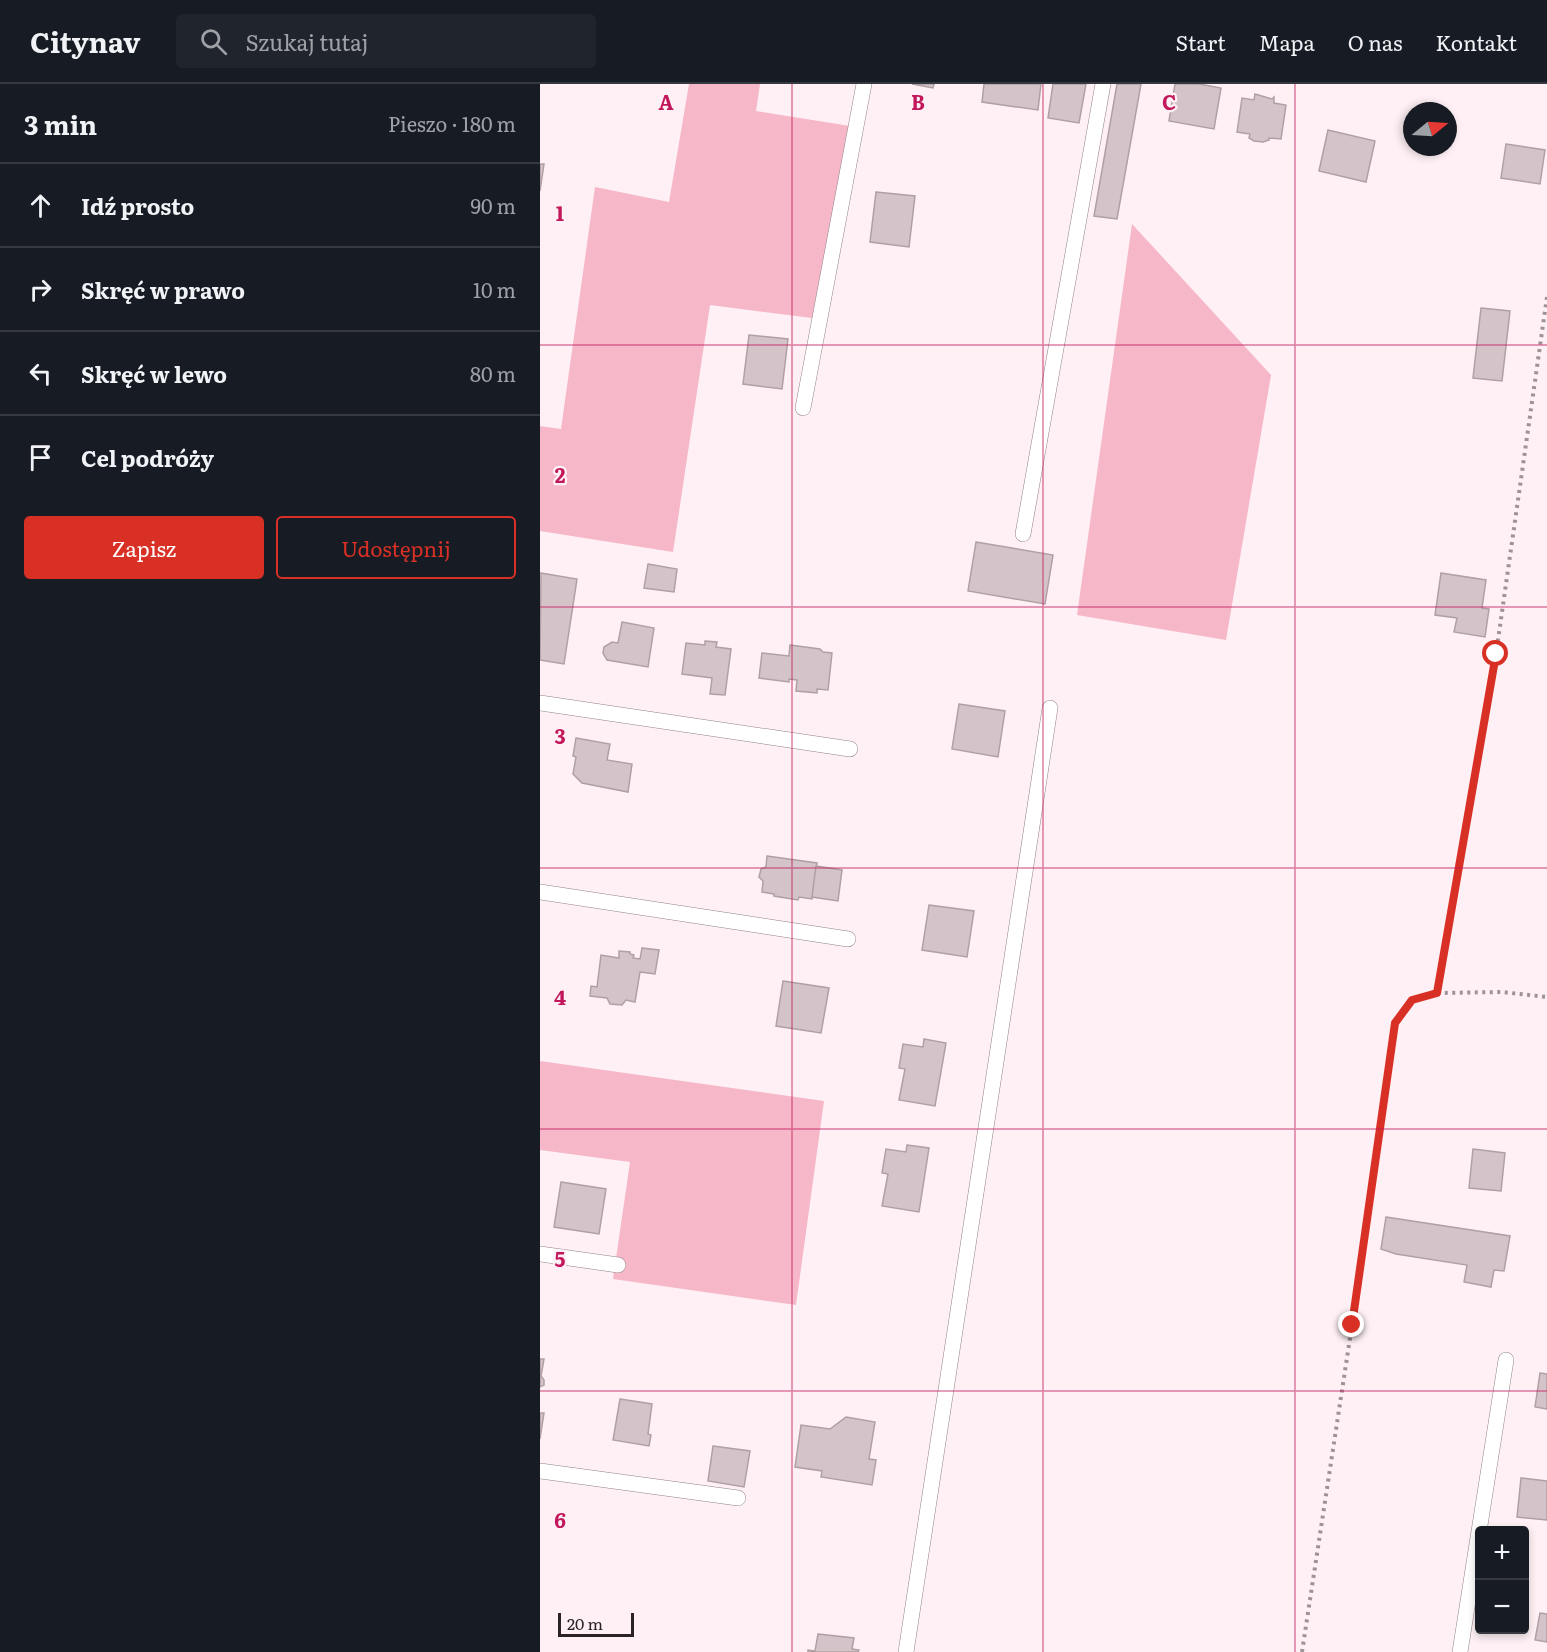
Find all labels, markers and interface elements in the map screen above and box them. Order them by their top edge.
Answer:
search box [176,14,596,68]
text: Citynav [30,20,140,62]
icon: search [197,25,230,58]
text: Szukaj tutaj [245,25,368,58]
text: Start [1176,26,1226,57]
text: Mapa [1259,26,1315,57]
text: O nas [1348,26,1402,57]
text: Kontakt [1435,26,1517,57]
text: A [658,86,674,116]
text: B [911,86,925,116]
text: C [1162,86,1176,116]
north arrow [1403,102,1457,156]
text: 3 min [24,104,97,143]
text: Pieszo · 180 m [388,108,516,138]
icon: ahead [24,189,57,222]
text: Idź prosto [81,189,194,222]
text: 90 m [471,190,516,220]
text: 1 [556,197,564,227]
icon: right [24,273,57,306]
text: Skręć w prawo [81,273,245,306]
text: 10 m [473,274,516,304]
icon: left [24,357,57,390]
text: Skręć w lewo [81,357,227,390]
text: 80 m [470,358,516,388]
icon: arrive [24,441,57,474]
text: Cel podróży [81,441,214,474]
text: 2 [555,459,566,489]
button: Zapisz [24,516,264,579]
button: Udostępnij [276,516,516,579]
route start [1482,640,1508,666]
text: 3 [554,720,566,750]
text: 4 [554,981,566,1011]
text: 5 [555,1243,566,1273]
route end [1338,1311,1364,1337]
text: 6 [554,1504,566,1534]
map controls [1475,1526,1529,1634]
button: + [1475,1526,1529,1580]
button: − [1475,1580,1529,1634]
scale bar [558,1610,634,1638]
text: 20 m [567,1611,603,1635]

